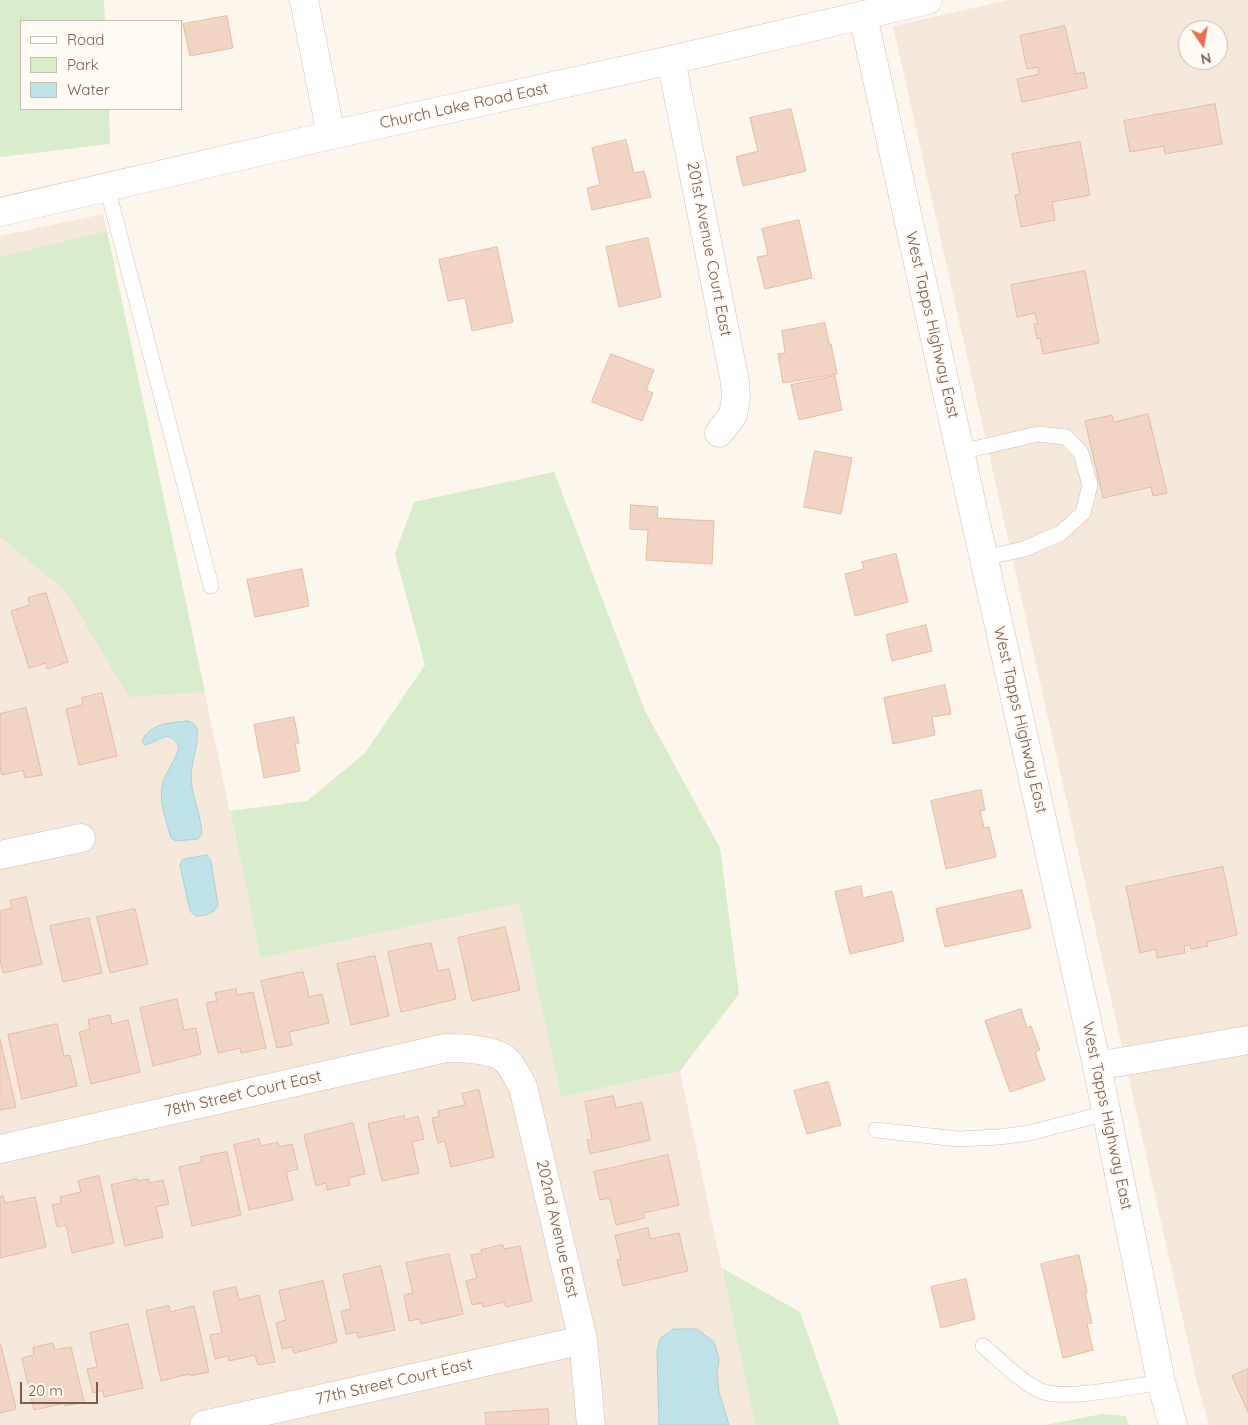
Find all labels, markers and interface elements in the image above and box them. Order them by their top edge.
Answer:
legend [20,20,182,110]
north arrow [1178,20,1228,70]
text: Road [67,30,104,49]
text: N [1199,49,1213,69]
text: Park [67,55,99,74]
street label: Church Lake Road East [378,79,550,133]
text: Water [67,80,110,99]
street label: 201st Avenue Court East [683,160,735,338]
street label: West Tapps Highway East [901,230,963,420]
street label: West Tapps Highway East [989,625,1051,815]
street label: West Tapps Highway East [1078,1020,1136,1212]
street label: 78th Street Court East [163,1067,323,1121]
street label: 202nd Avenue East [532,1158,582,1300]
street label: 77th Street Court East [314,1355,474,1409]
scale bar [22,1372,100,1404]
text: 20 m [28,1381,63,1400]

